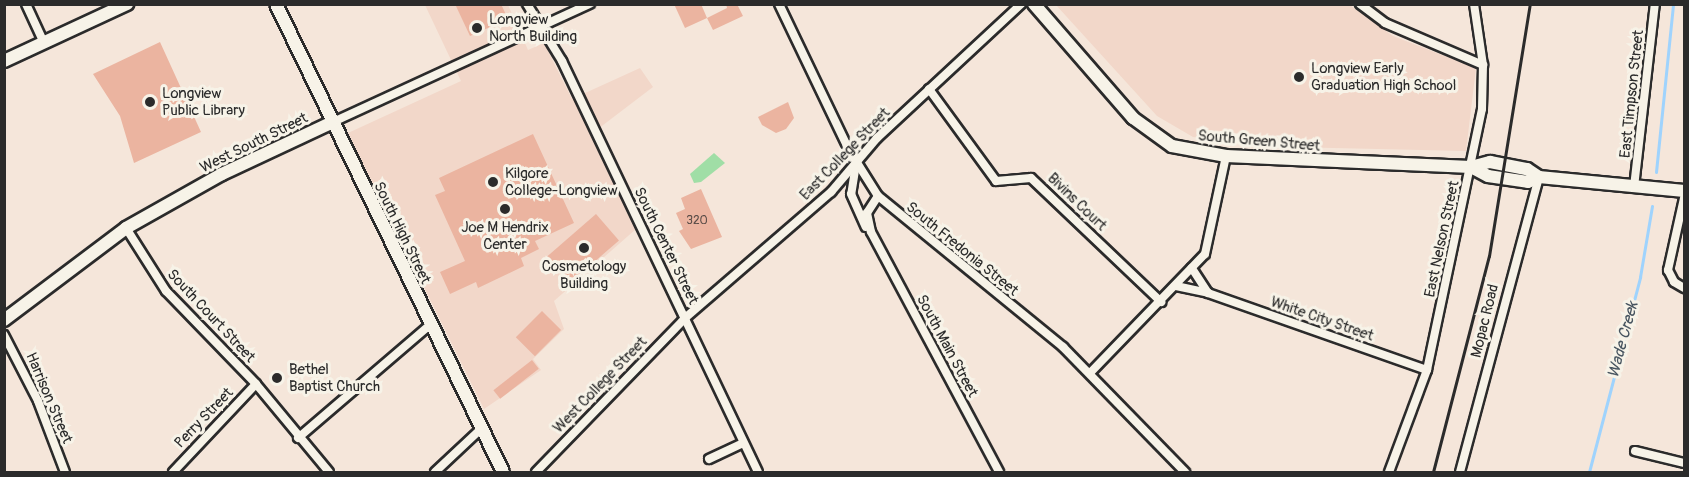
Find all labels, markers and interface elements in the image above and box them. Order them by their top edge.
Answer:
place label: Longview North Building [489,10,577,45]
marker: Longview North Building [470,21,484,35]
street label: East Timpson Street [1616,29,1648,159]
place label: Longview Early Graduation High School [1311,59,1456,94]
marker: Longview Early Graduation High School [1292,70,1306,84]
place label: Longview Public Library [162,84,245,119]
marker: Longview Public Library [143,95,157,109]
street label: East College Street [796,104,894,204]
street label: West South Street [197,109,311,177]
street label: South Green Street [1197,127,1321,155]
place label: Kilgore College-Longview [505,164,618,199]
street label: Bivins Court [1044,169,1110,235]
marker: Kilgore College-Longview [486,175,500,189]
street label: South High Street [369,179,435,287]
street label: East Nelson Street [1421,179,1463,299]
street label: South Center Street [630,184,702,308]
street label: South Fredonia Street [902,198,1022,300]
marker: Joe M Hendrix Center [498,202,512,216]
house number: 320 [686,214,708,228]
place label: Joe M Hendrix Center [461,218,549,253]
marker: Cosmetology Building [577,241,591,255]
place label: Cosmetology Building [542,257,626,292]
street label: South Court Street [163,266,259,366]
street label: Mopac Road [1467,282,1503,360]
street label: South Main Street [912,292,982,400]
street label: White City Street [1268,293,1376,345]
water label: Wade Creek [1604,300,1642,380]
street label: West College Street [549,333,651,437]
street label: Harrison Street [22,350,76,446]
place label: Bethel Baptist Church [289,360,380,395]
marker: Bethel Baptist Church [270,371,284,385]
street label: Perry Street [171,384,237,452]

